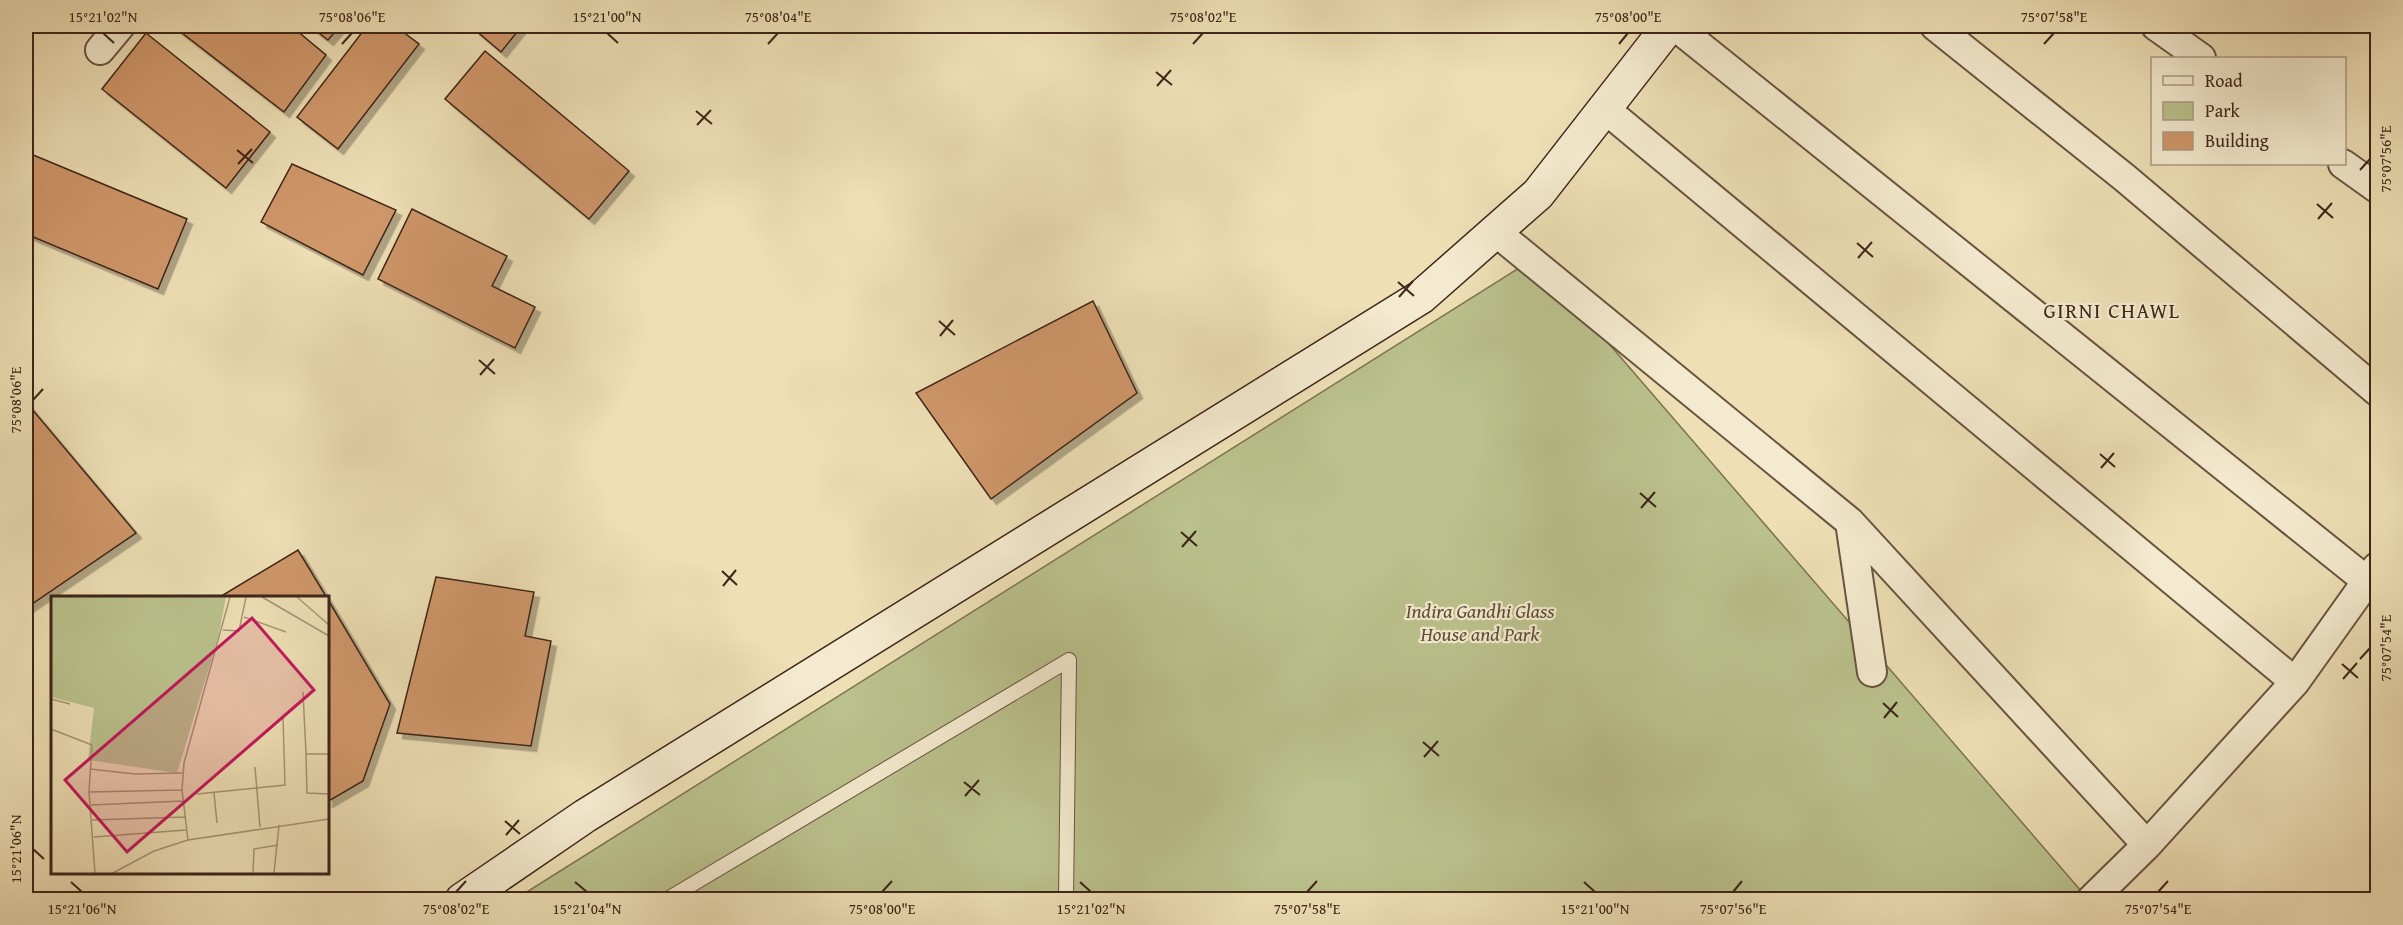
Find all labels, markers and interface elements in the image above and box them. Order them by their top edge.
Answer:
text: 15°21'02"N [69,6,138,27]
text: 75°08'06"E [319,6,386,27]
text: 15°21'00"N [573,6,642,27]
text: 75°08'04"E [745,6,812,27]
text: 75°08'02"E [1170,6,1237,27]
text: 75°08'00"E [1595,6,1662,27]
text: 75°07'58"E [2021,6,2088,27]
legend [2151,57,2346,165]
text: Road [2205,67,2243,94]
text: Park [2205,97,2241,124]
text: 75°07'56"E [2375,125,2396,192]
text: Building [2205,127,2269,154]
district label: GIRNI CHAWL [2043,295,2181,326]
text: 75°08'06"E [5,366,26,433]
inset map [51,596,328,874]
park label: Indira Gandhi Glass House and Park [1406,596,1555,648]
text: 75°07'54"E [2375,614,2396,681]
text: 15°21'06"N [5,814,26,883]
text: 15°21'06"N [48,898,117,919]
text: 75°08'02"E [423,898,490,919]
text: 15°21'04"N [553,898,622,919]
text: 75°08'00"E [849,898,916,919]
text: 15°21'02"N [1057,898,1126,919]
text: 75°07'58"E [1274,898,1341,919]
text: 15°21'00"N [1561,898,1630,919]
text: 75°07'56"E [1700,898,1767,919]
text: 75°07'54"E [2125,898,2192,919]

